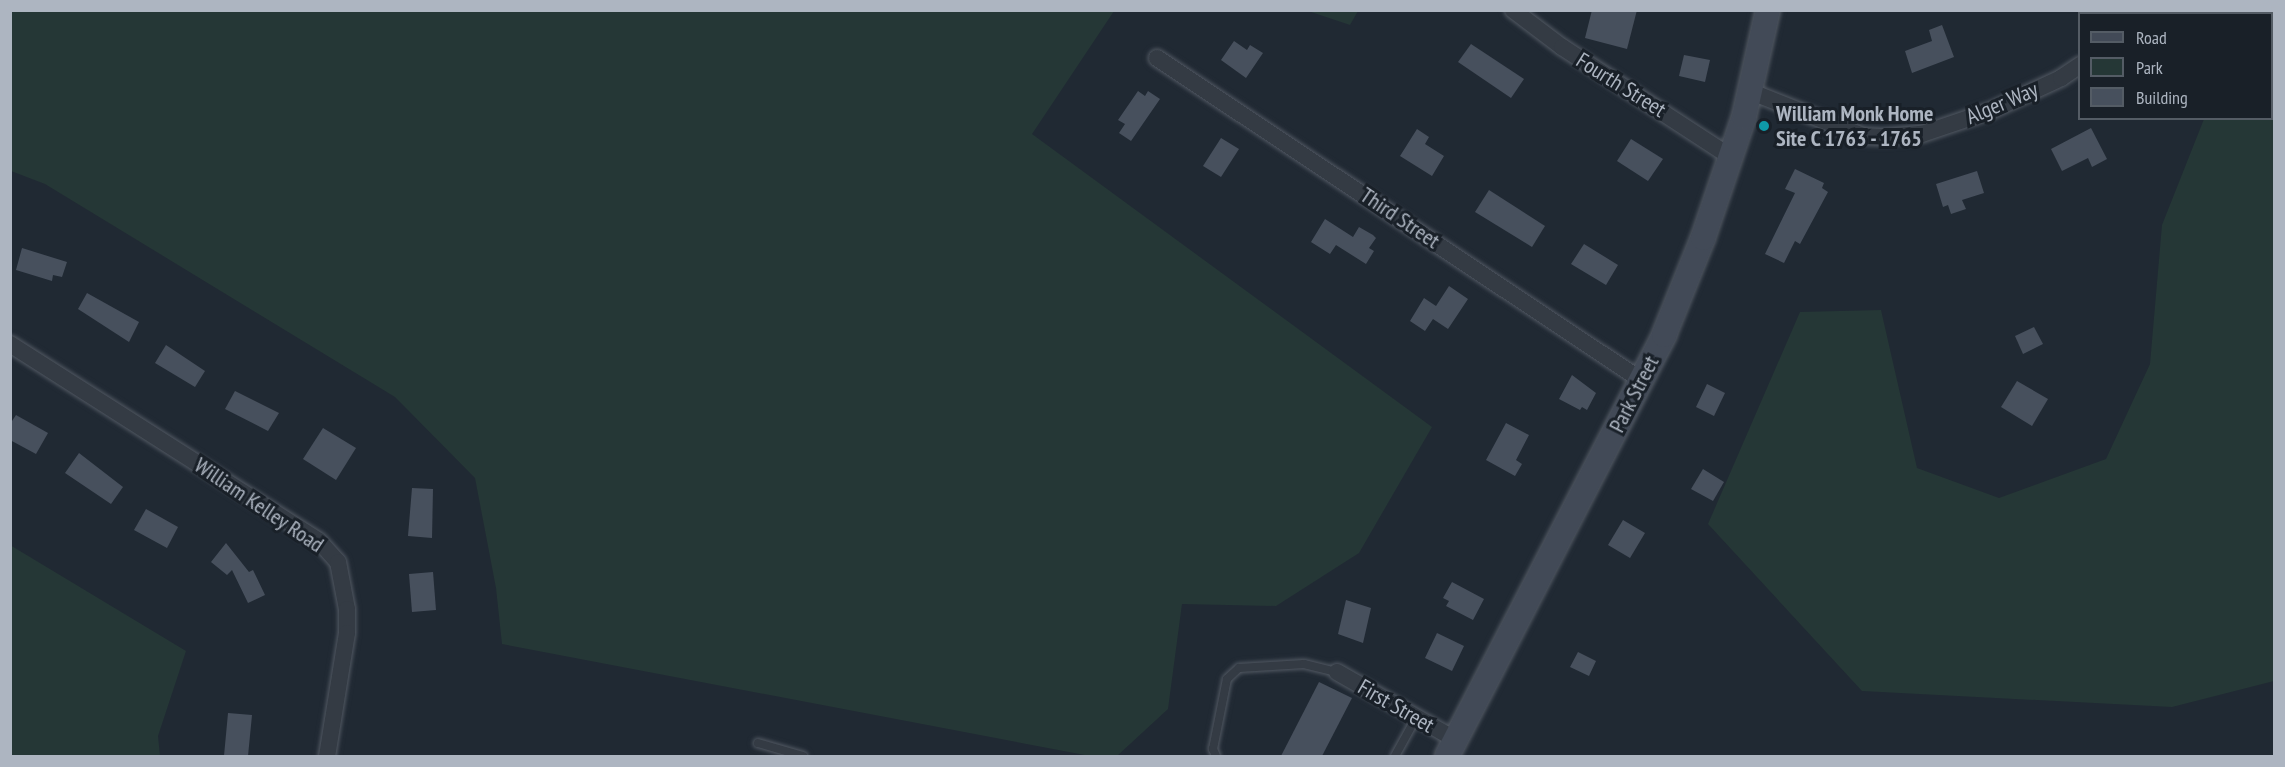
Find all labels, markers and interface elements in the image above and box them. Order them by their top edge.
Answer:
legend [2078,12,2273,120]
text: Road [2136,26,2167,49]
street label: Fourth Street [1571,47,1671,123]
text: Park [2136,56,2163,79]
street label: Alger Way [1962,76,2042,130]
text: Building [2136,86,2188,109]
place label: William Monk Home Site C 1763 - 1765 [1776,100,1934,152]
marker: William Monk Home Site C 1763 - 1765 [1757,119,1771,133]
street label: Third Street [1355,182,1445,254]
street label: Park Street [1603,351,1665,437]
street label: William Kelley Road [189,452,329,558]
street label: First Street [1353,674,1439,738]

